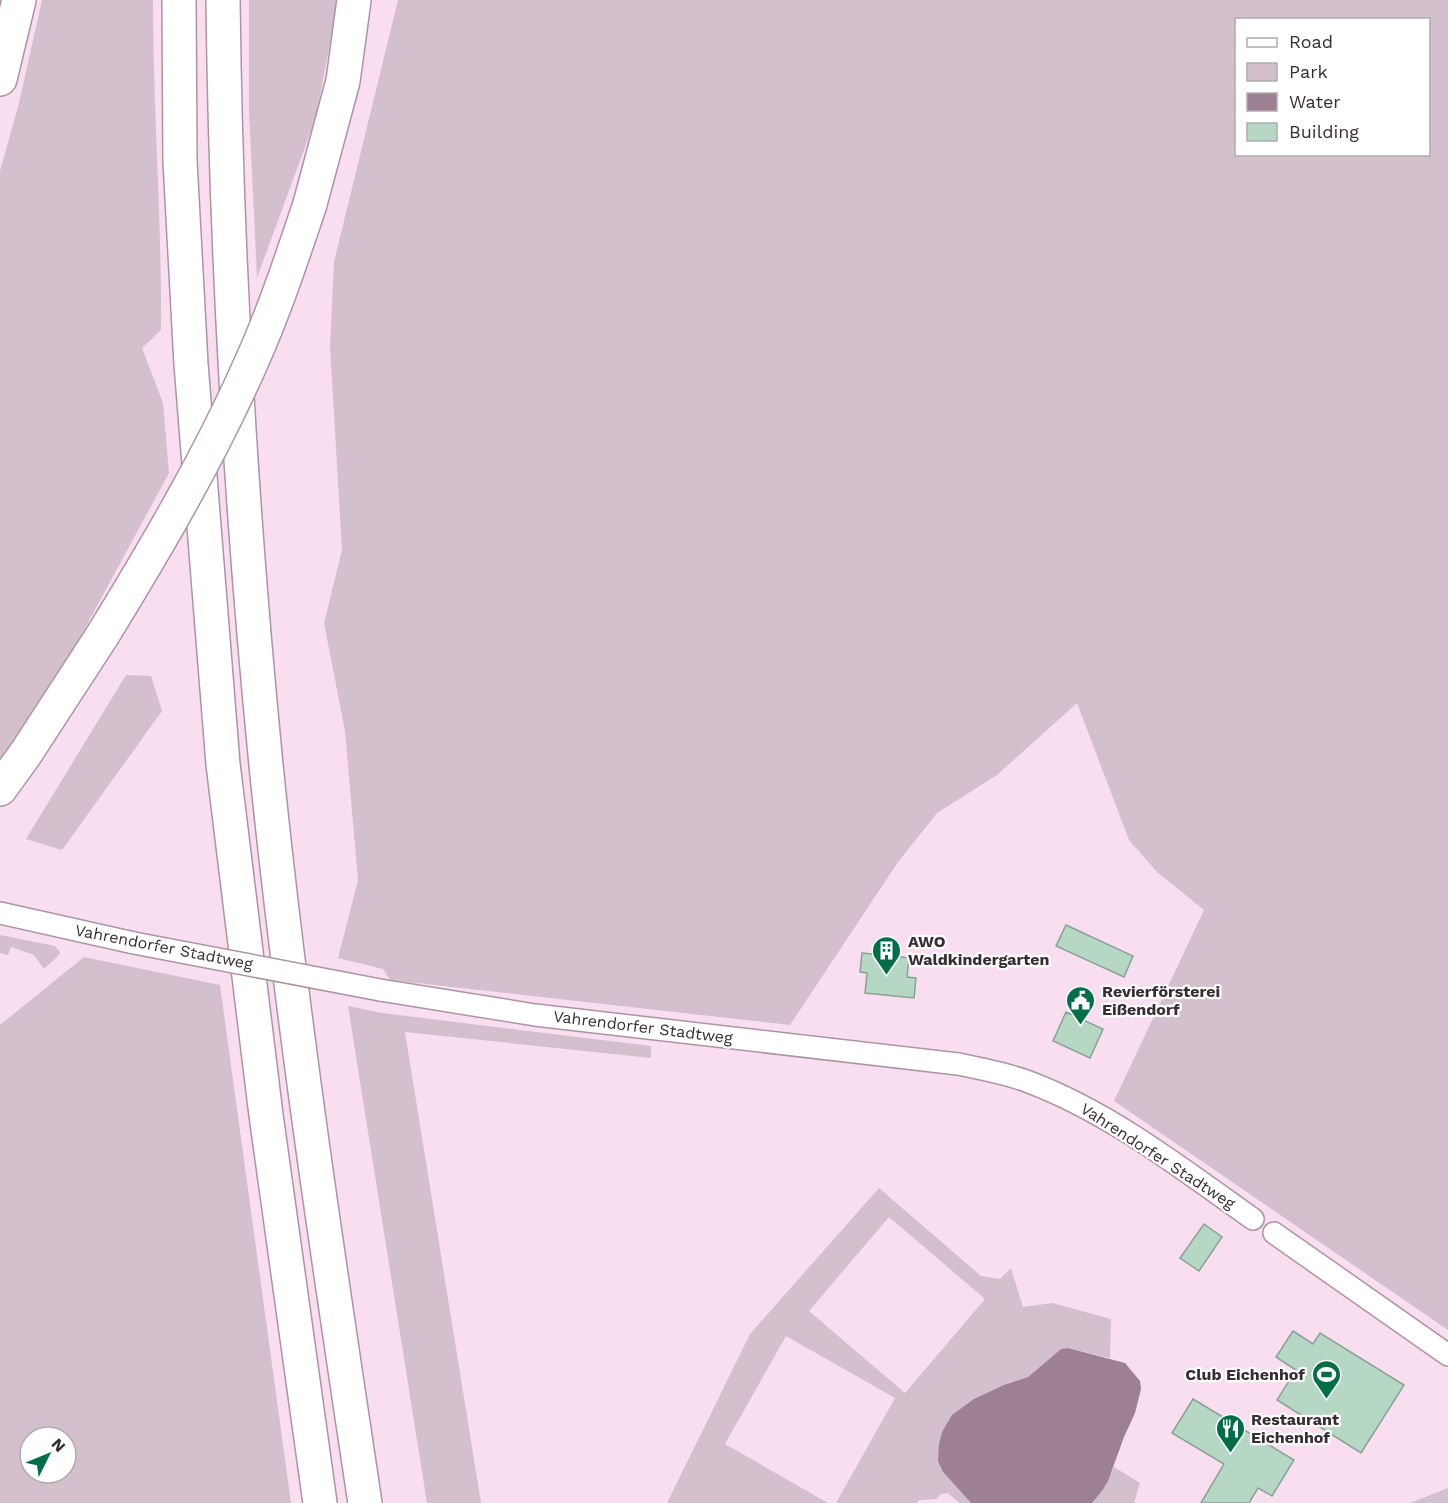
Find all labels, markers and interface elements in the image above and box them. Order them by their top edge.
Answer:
legend [1235,18,1430,156]
text: Road [1289,31,1333,52]
text: Park [1289,61,1328,82]
text: Water [1289,91,1341,112]
text: Building [1289,121,1359,142]
street label: Vahrendorfer Stadtweg [74,920,255,974]
place label: AWO Waldkindergarten [908,932,1049,969]
building icon: AWO Waldkindergarten [871,934,903,976]
place label: Revierförsterei Eißendorf [1102,982,1220,1019]
public building icon: Revierförsterei Eißendorf [1065,984,1097,1026]
street label: Vahrendorfer Stadtweg [552,1007,734,1047]
street label: Vahrendorfer Stadtweg [1077,1099,1239,1213]
sports icon: Club Eichenhof [1310,1358,1342,1400]
place label: Club Eichenhof [1185,1365,1305,1384]
place label: Restaurant Eichenhof [1251,1410,1339,1447]
restaurant icon: Restaurant Eichenhof [1214,1412,1246,1454]
north arrow [18,1425,78,1485]
text: N [48,1434,70,1456]

